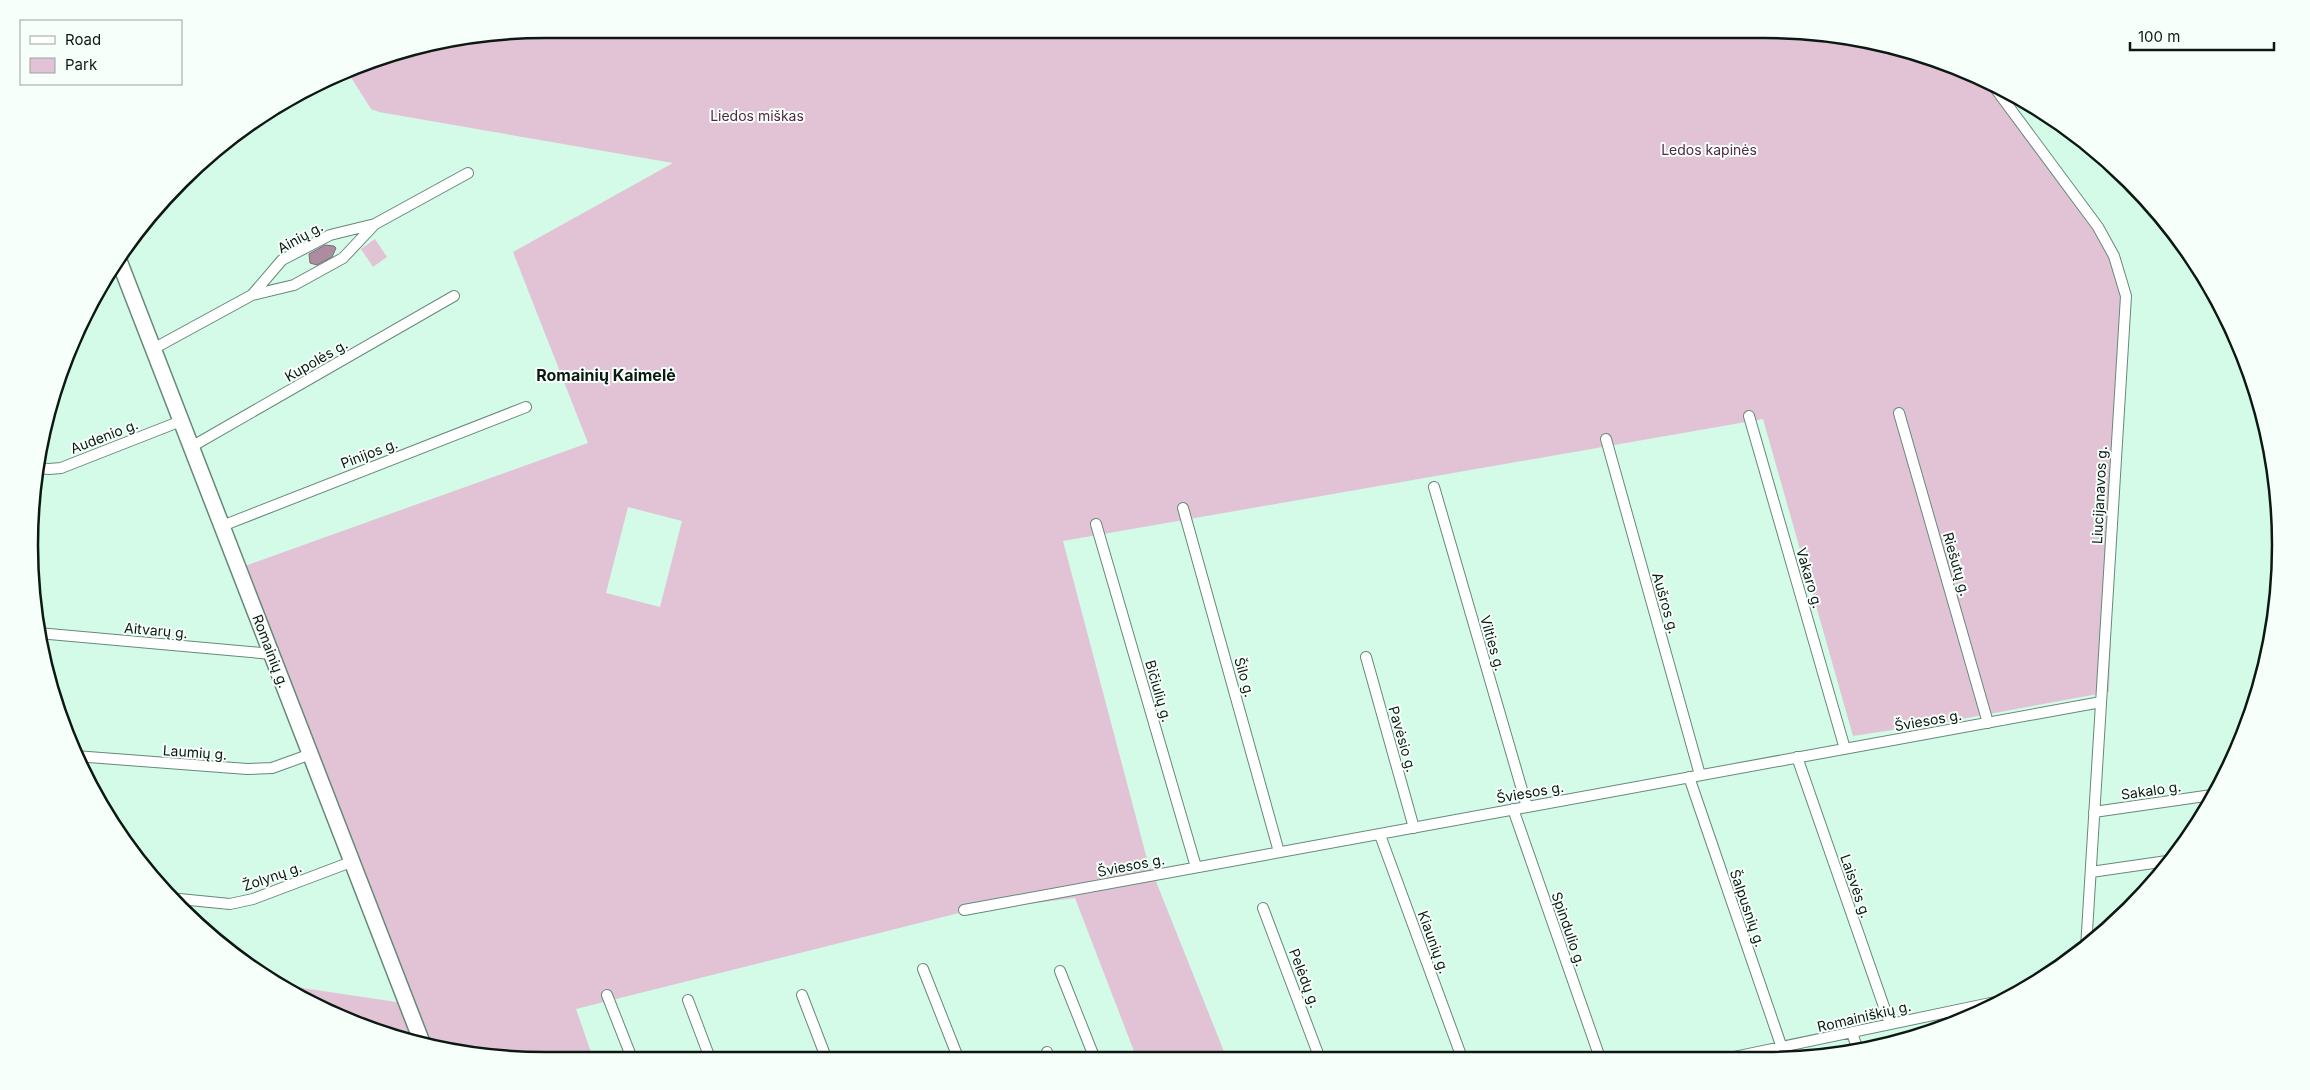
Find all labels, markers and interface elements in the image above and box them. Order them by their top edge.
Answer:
legend [20,20,182,85]
scale bar [2130,20,2274,52]
text: 100 m [2138,27,2180,46]
text: Road [65,30,101,49]
text: Park [65,55,98,74]
park label: Liedos miškas [710,107,804,124]
park label: Ledos kapinės [1661,141,1757,158]
street label: Ainių g. [274,218,326,256]
street label: Kupolės g. [282,335,350,385]
district label: Romainių Kaimelė [536,365,676,385]
street label: Audenio g. [68,415,140,457]
street label: Pinijos g. [338,434,400,472]
street label: Liucijanavos g. [2088,446,2110,544]
street label: Riešutų g. [1940,530,1974,598]
street label: Vakaro g. [1793,546,1827,610]
street label: Aušros g. [1649,571,1683,635]
street label: Romainių g. [249,612,293,690]
street label: Vilties g. [1477,613,1509,673]
street label: Aitvarų g. [124,619,188,641]
street label: Šilo g. [1231,655,1259,699]
street label: Bičiulių g. [1142,658,1176,724]
street label: Pavėsio g. [1385,704,1421,774]
street label: Šviesos g. [1893,706,1963,734]
street label: Laumių g. [162,741,228,763]
street label: Sakalo g. [2120,777,2182,803]
street label: Šviesos g. [1495,778,1565,806]
street label: Šviesos g. [1096,850,1166,880]
street label: Laisvės g. [1837,852,1875,920]
street label: Žolynų g. [240,858,304,894]
street label: Šalpusnių g. [1727,867,1769,949]
street label: Spindulio g. [1548,889,1590,969]
street label: Kiaunių g. [1415,908,1453,976]
street label: Pelėdų g. [1286,946,1324,1010]
street label: Romainiškių g. [1815,997,1913,1035]

